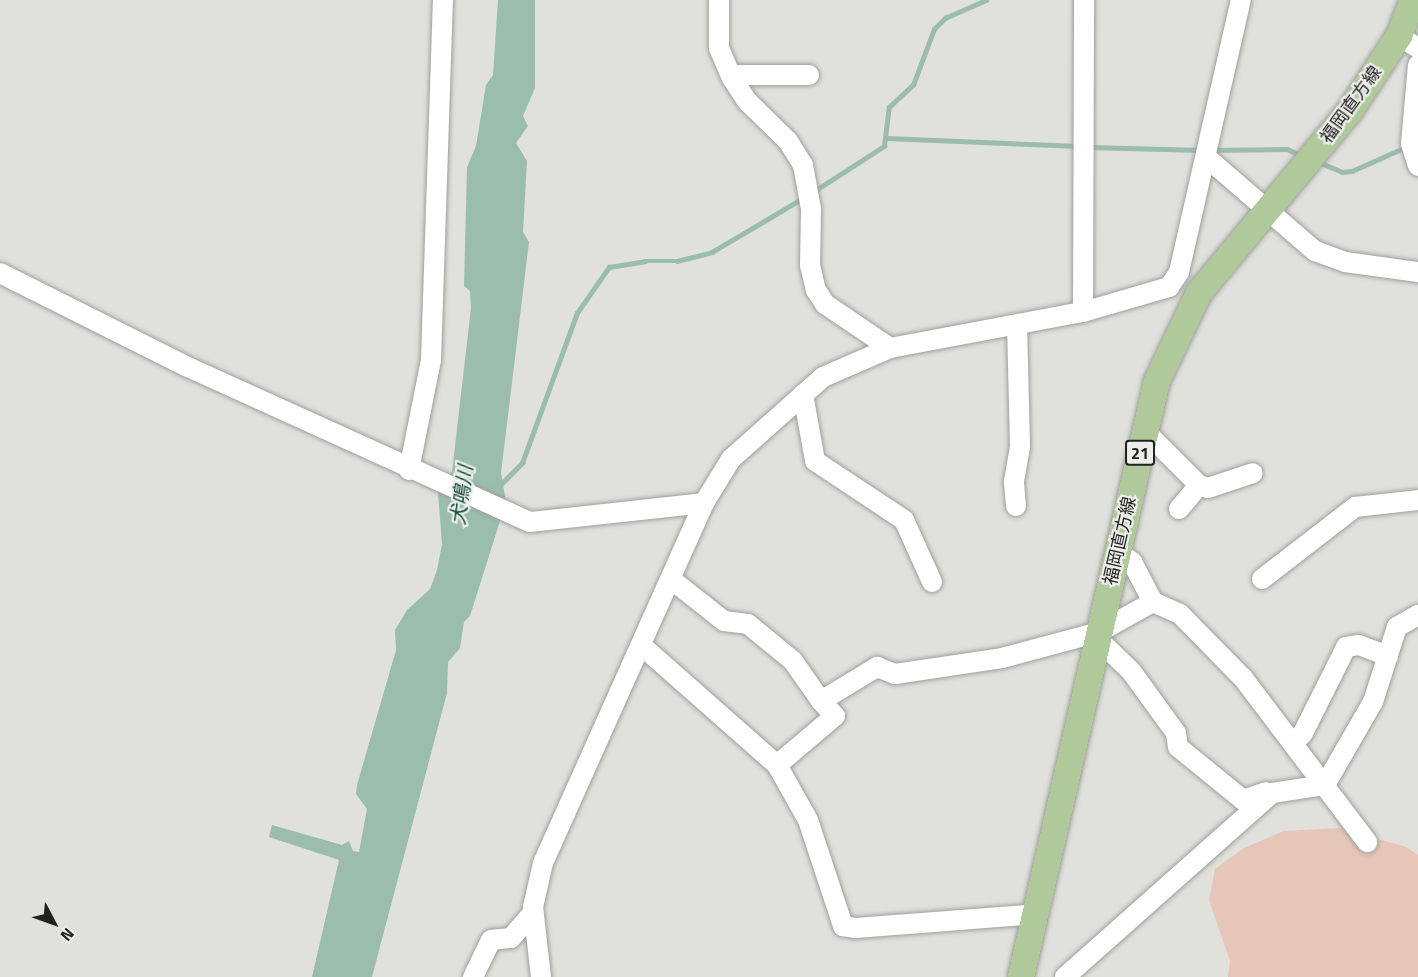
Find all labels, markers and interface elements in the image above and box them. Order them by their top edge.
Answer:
street label: 福岡直方線 [1316,62,1386,148]
road number: 21 [1125,440,1155,466]
water label: 犬鳴川 [445,464,477,526]
street label: 福岡直方線 [1099,495,1141,587]
north arrow [24,893,84,953]
text: N [55,923,80,947]

